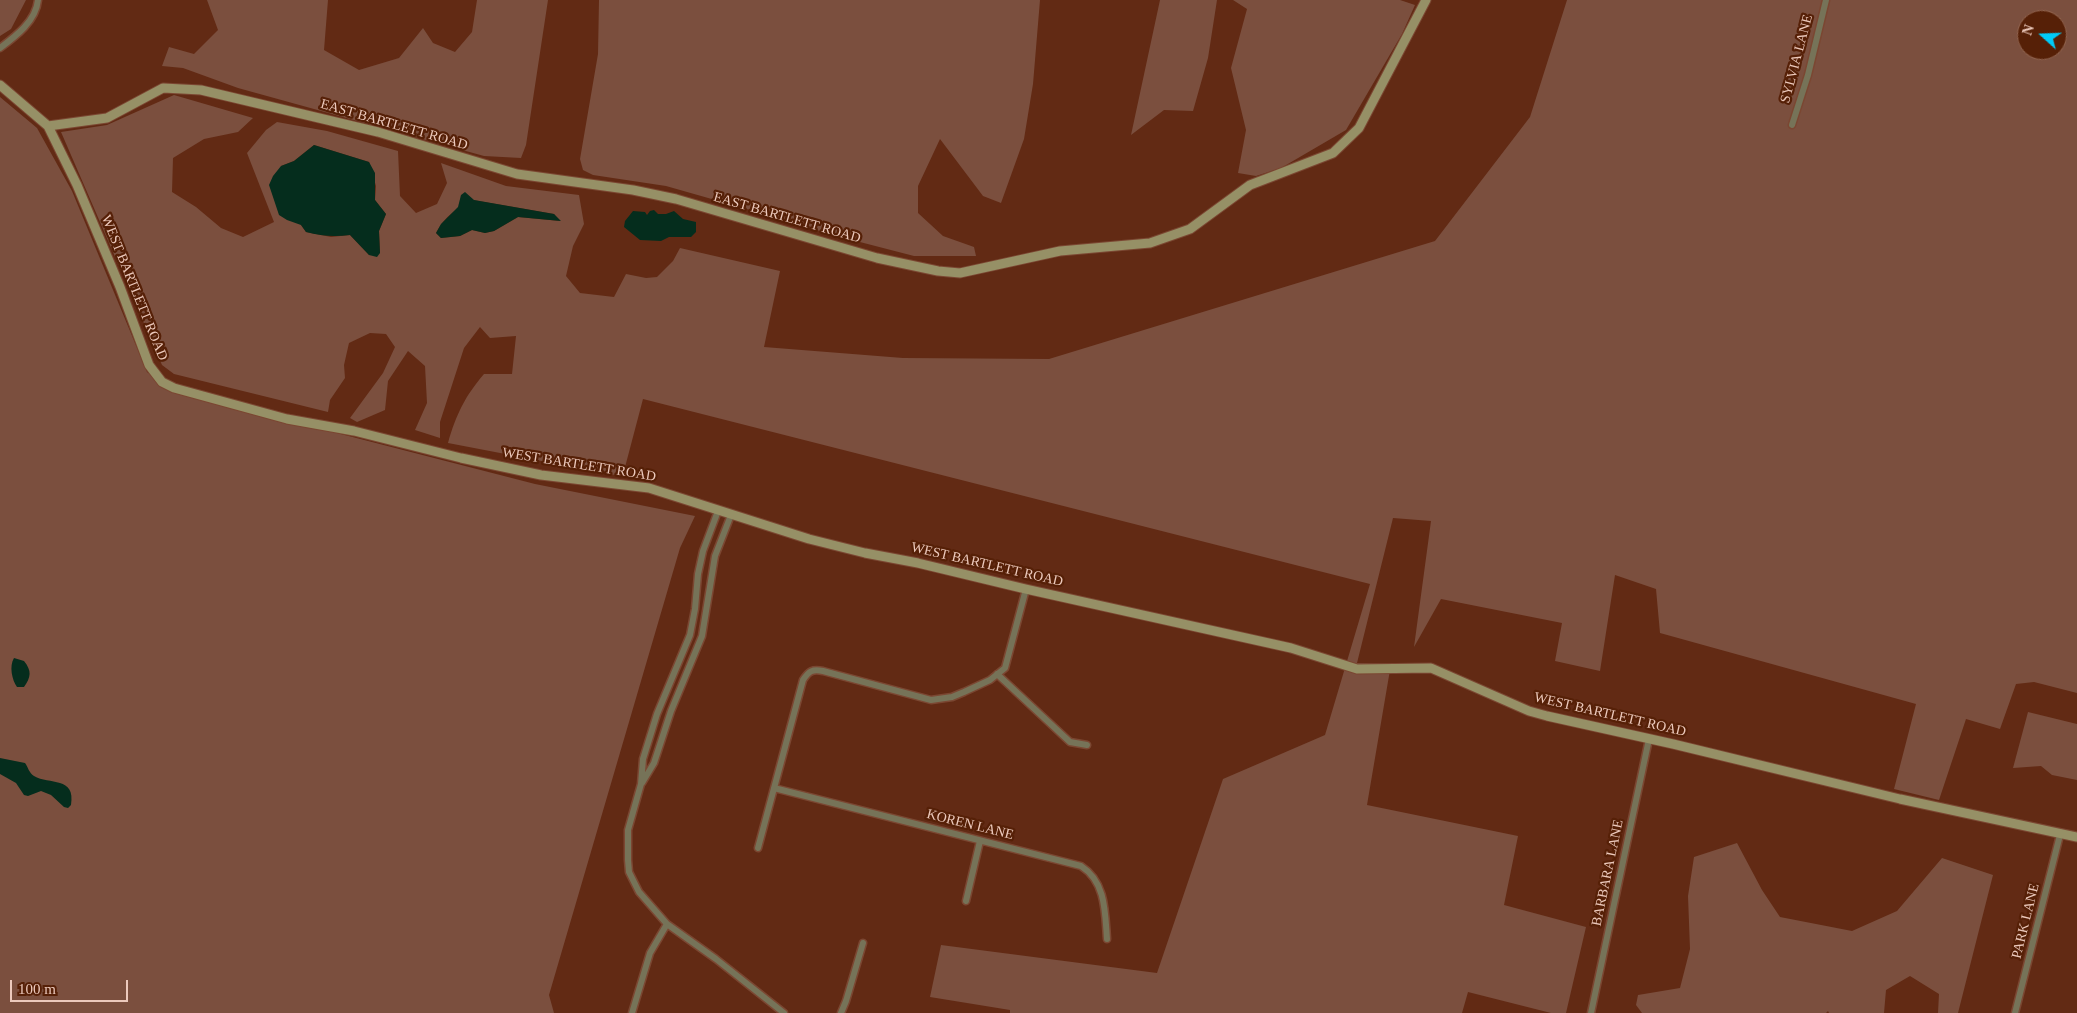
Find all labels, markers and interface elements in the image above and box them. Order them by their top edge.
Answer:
north arrow [2017,10,2067,60]
street label: SYLVIA LANE [1777,13,1817,105]
text: N [2020,23,2037,37]
street label: EAST BARTLETT ROAD [318,96,470,154]
street label: EAST BARTLETT ROAD [711,189,863,247]
street label: WEST BARTLETT ROAD [97,213,171,363]
street label: WEST BARTLETT ROAD [501,445,657,485]
street label: WEST BARTLETT ROAD [909,539,1065,591]
street label: WEST BARTLETT ROAD [1532,689,1688,741]
street label: KOREN LANE [925,806,1015,844]
street label: BARBARA LANE [1589,818,1627,928]
street label: PARK LANE [2009,882,2043,960]
scale bar [12,970,130,1002]
text: 100 m [18,981,56,997]

